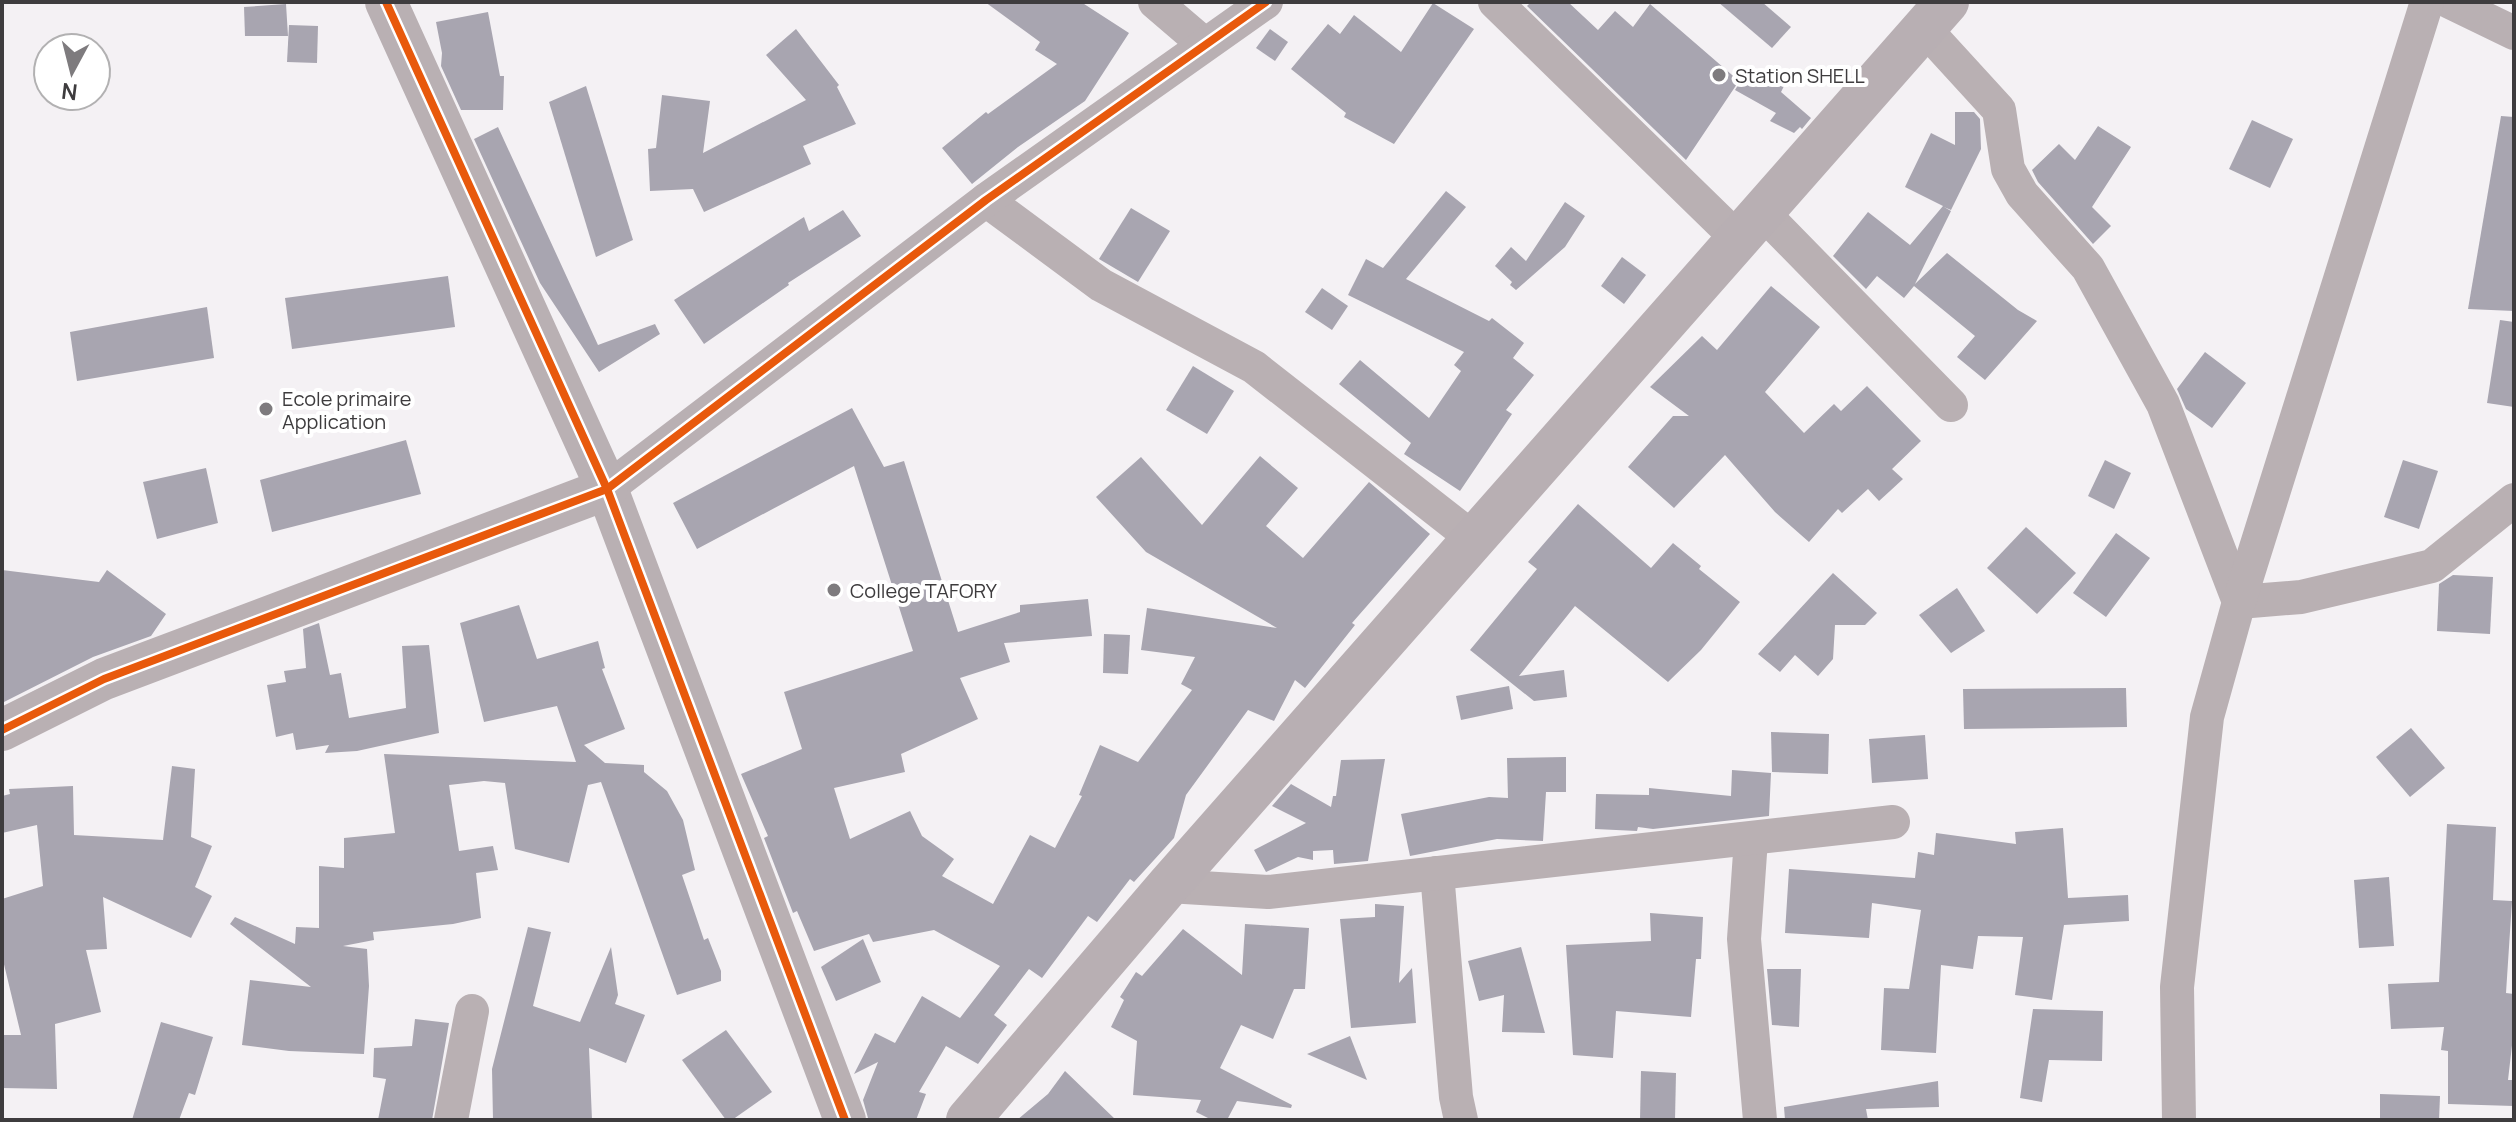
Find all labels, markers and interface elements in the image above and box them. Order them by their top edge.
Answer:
north arrow [32,32,112,112]
place label: Station SHELL [1735,62,1865,89]
marker: Station SHELL [1710,66,1728,84]
text: N [60,76,79,108]
place label: Ecole primaire Application [282,385,412,435]
marker: Ecole primaire Application [257,400,275,418]
place label: College TAFORY [850,577,998,604]
marker: College TAFORY [825,581,843,599]

